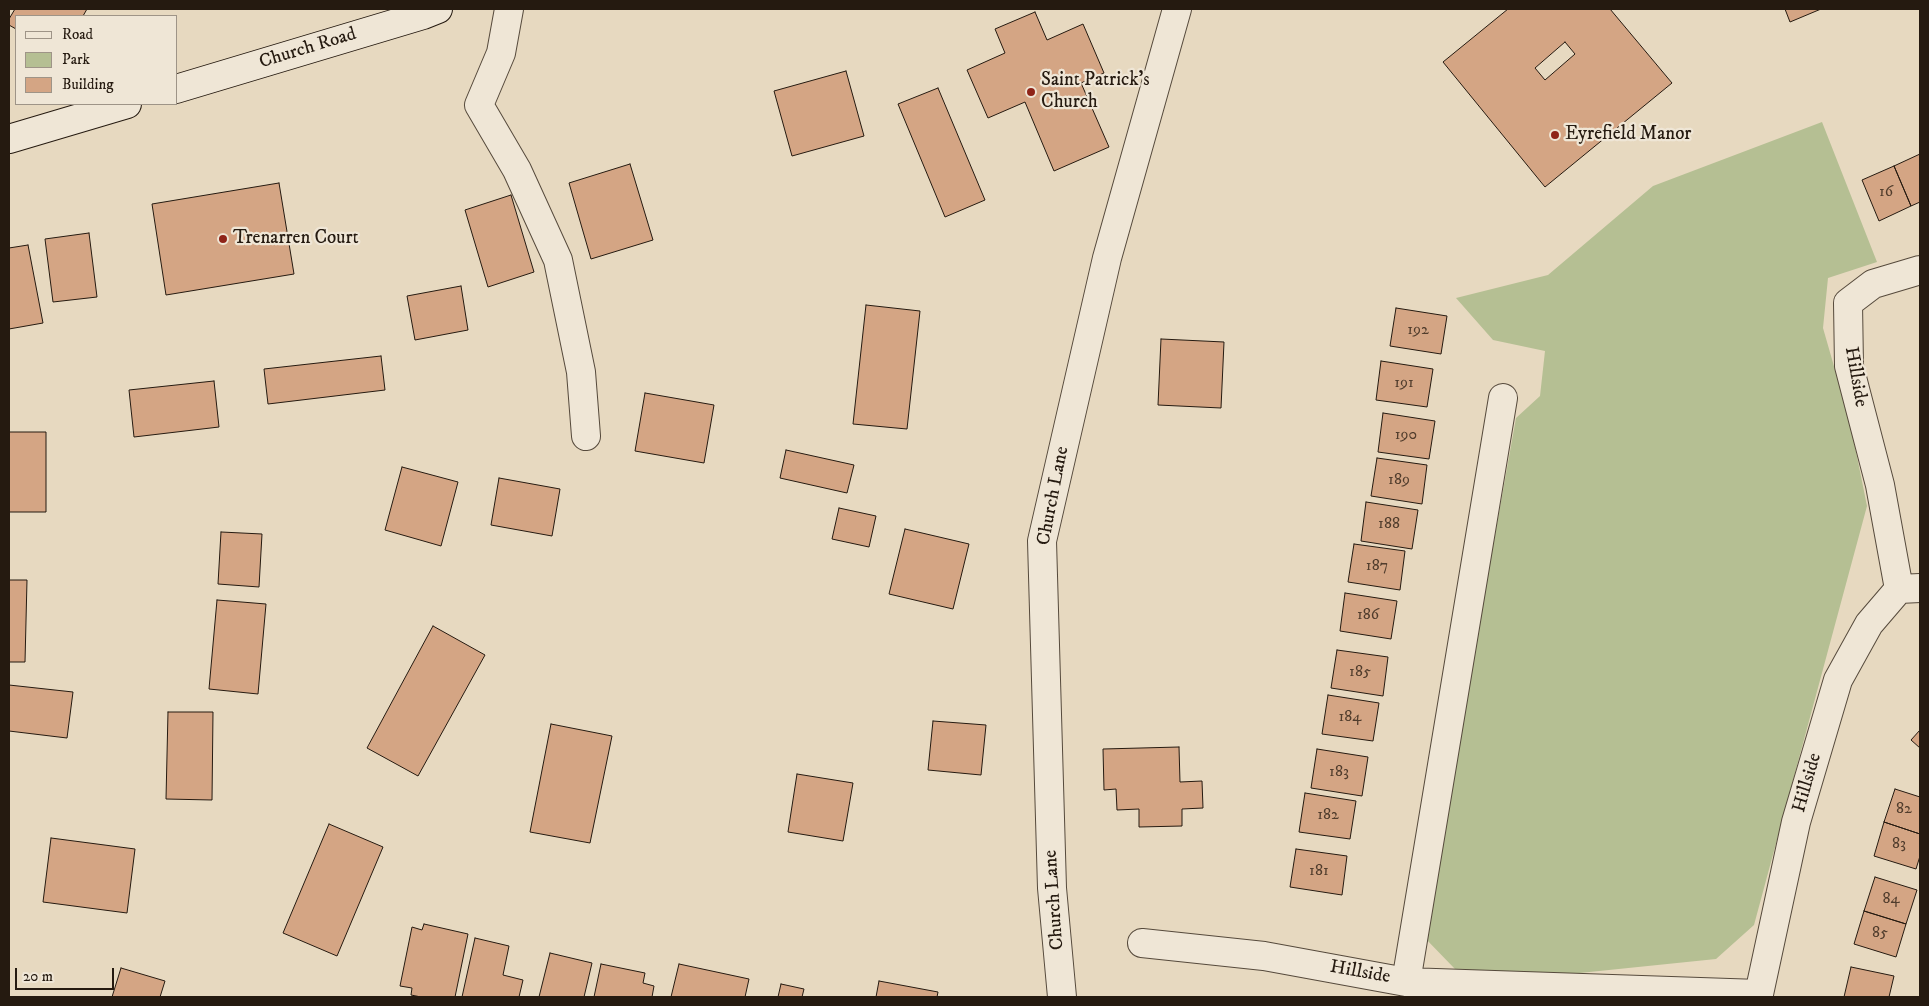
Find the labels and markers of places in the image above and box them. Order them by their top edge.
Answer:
place label: Saint Patrick's Church [1041,70,1150,114]
marker: Saint Patrick's Church [1025,86,1037,98]
place label: Eyrefield Manor [1565,124,1691,146]
marker: Eyrefield Manor [1549,129,1561,141]
place label: Trenarren Court [233,228,359,250]
marker: Trenarren Court [217,233,229,245]

